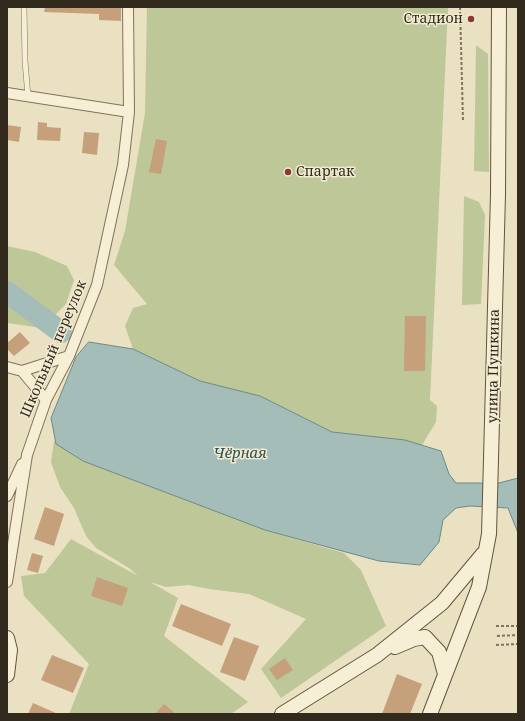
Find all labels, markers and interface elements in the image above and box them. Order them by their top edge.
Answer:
place label: Стадион [403,11,463,27]
marker: Стадион [466,14,476,24]
place label: Спартак [296,164,354,180]
marker: Спартак [283,167,293,177]
street label: Школьный переулок [17,278,91,420]
street label: улица Пушкина [485,309,503,423]
water label: Чёрная [213,445,267,463]

